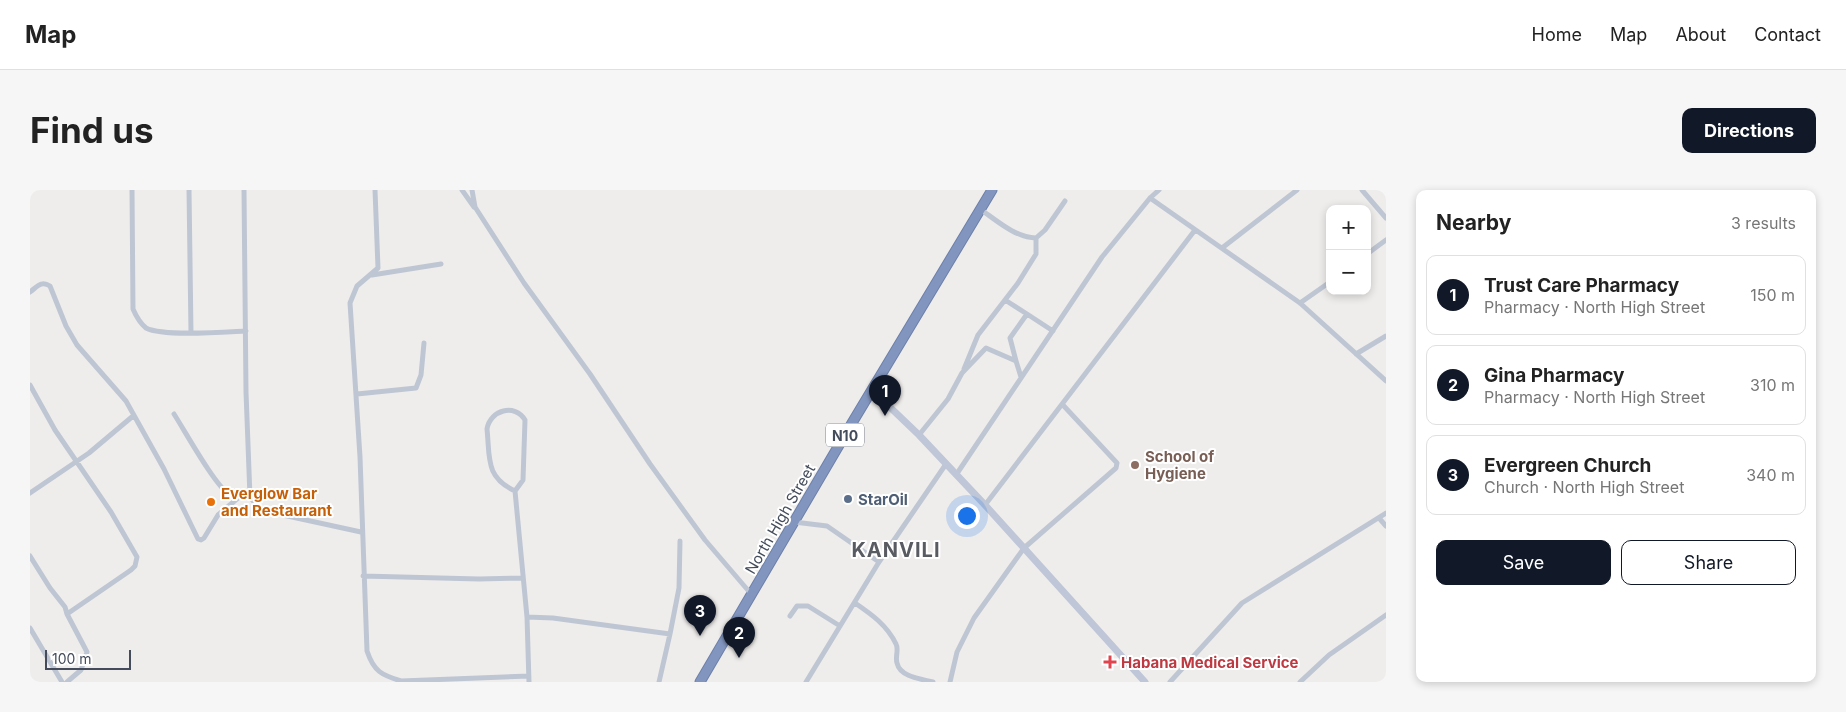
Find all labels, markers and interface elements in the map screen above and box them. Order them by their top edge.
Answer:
text: Map [25,20,76,49]
text: Home [1532,24,1582,45]
text: Map [1610,24,1647,45]
text: About [1675,24,1726,45]
text: Contact [1754,24,1821,45]
button: Directions [1682,108,1816,153]
text: Find us [30,109,154,151]
map controls [1326,205,1371,295]
button: + [1326,205,1371,250]
text: Nearby [1436,210,1511,235]
text: 3 results [1731,213,1796,233]
button: − [1326,250,1371,295]
text: Trust Care Pharmacy [1484,274,1679,297]
text: 1 [1450,285,1456,305]
text: 150 m [1750,285,1795,305]
text: Pharmacy · North High Street [1484,297,1705,317]
text: Gina Pharmacy [1484,364,1624,387]
pin: 1 [869,375,901,416]
text: 2 [1448,375,1458,395]
text: 310 m [1750,375,1795,395]
text: Pharmacy · North High Street [1484,387,1705,407]
road number: N10 [826,424,864,446]
place label: School of Hygiene [1145,447,1214,483]
text: Evergreen Church [1484,454,1651,477]
marker: School of Hygiene [1129,459,1141,471]
street label: North High Street [741,461,819,577]
text: 3 [1448,465,1458,485]
text: 340 m [1746,465,1795,485]
text: Church · North High Street [1484,477,1684,497]
place label: Everglow Bar and Restaurant [221,484,333,520]
place label: StarOil [858,490,908,509]
marker: StarOil [842,493,854,505]
marker: Everglow Bar and Restaurant [205,496,217,508]
your location [954,503,980,529]
district label: KANVILI [851,538,941,562]
button: Save [1436,540,1611,585]
button: Share [1621,540,1796,585]
pin: 3 [684,595,716,636]
pin: 2 [723,617,755,658]
scale bar [45,647,131,670]
text: 100 m [52,650,92,667]
place label: Habana Medical Service [1121,653,1299,672]
marker: Habana Medical Service [1103,655,1117,669]

